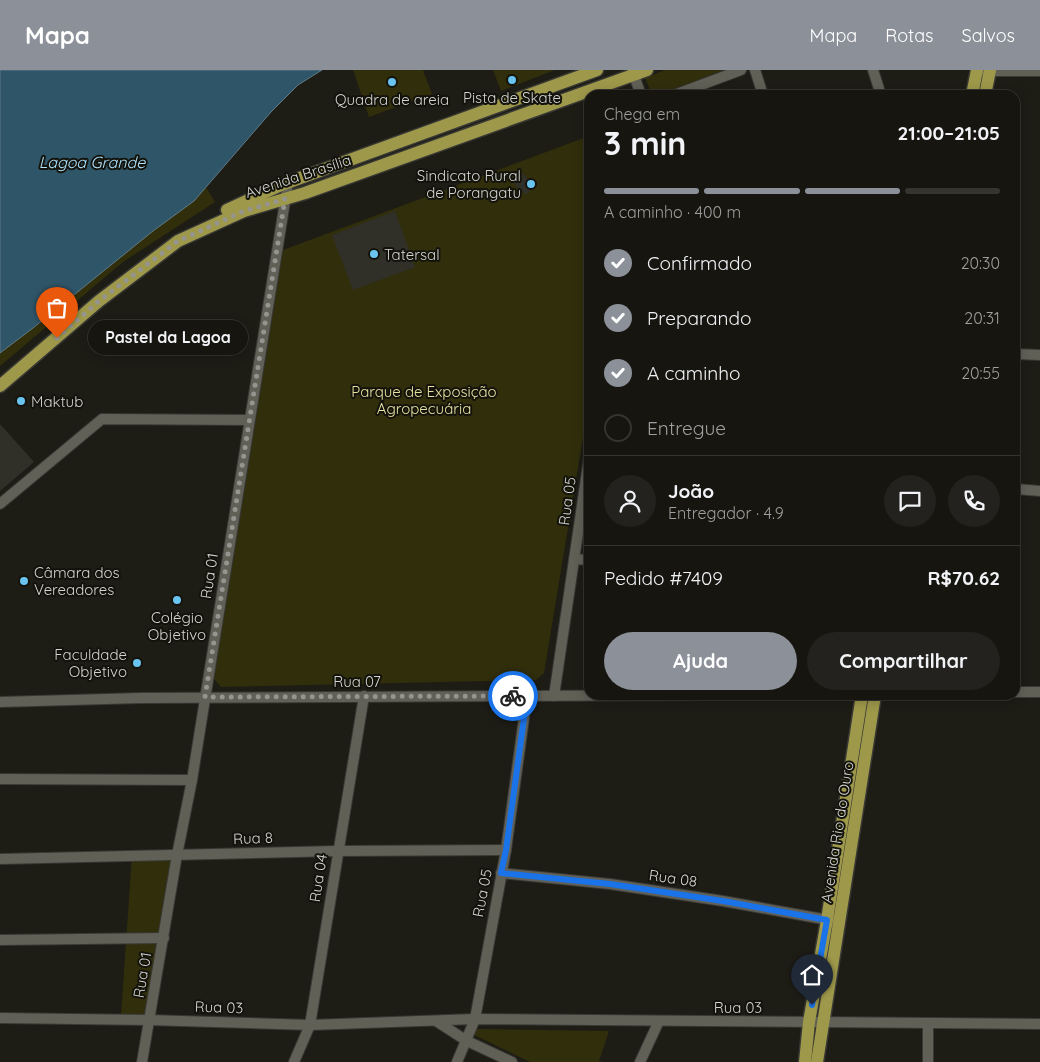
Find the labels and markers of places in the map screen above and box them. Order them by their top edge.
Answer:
marker: Pista de Skate [506,74,518,86]
marker: Quadra de areia [386,76,398,88]
place label: Pista de Skate [463,88,561,107]
place label: Quadra de areia [335,90,449,109]
place label: Sindicato Rural de Porangatu [417,166,521,202]
marker: Sindicato Rural de Porangatu [525,178,537,190]
place label: Tatersal [384,245,440,264]
marker: Tatersal [368,248,380,260]
pin [36,287,78,338]
callout: Pastel da Lagoa [87,320,247,356]
place label: Maktub [31,392,83,411]
marker: Maktub [15,395,27,407]
place label: Câmara dos Vereadores [34,563,120,599]
marker: Câmara dos Vereadores [18,575,30,587]
marker: Colégio Objetivo [171,594,183,606]
place label: Colégio Objetivo [148,608,206,644]
place label: Faculdade Objetivo [54,645,127,681]
marker: Faculdade Objetivo [131,657,143,669]
pin [791,954,833,1005]

